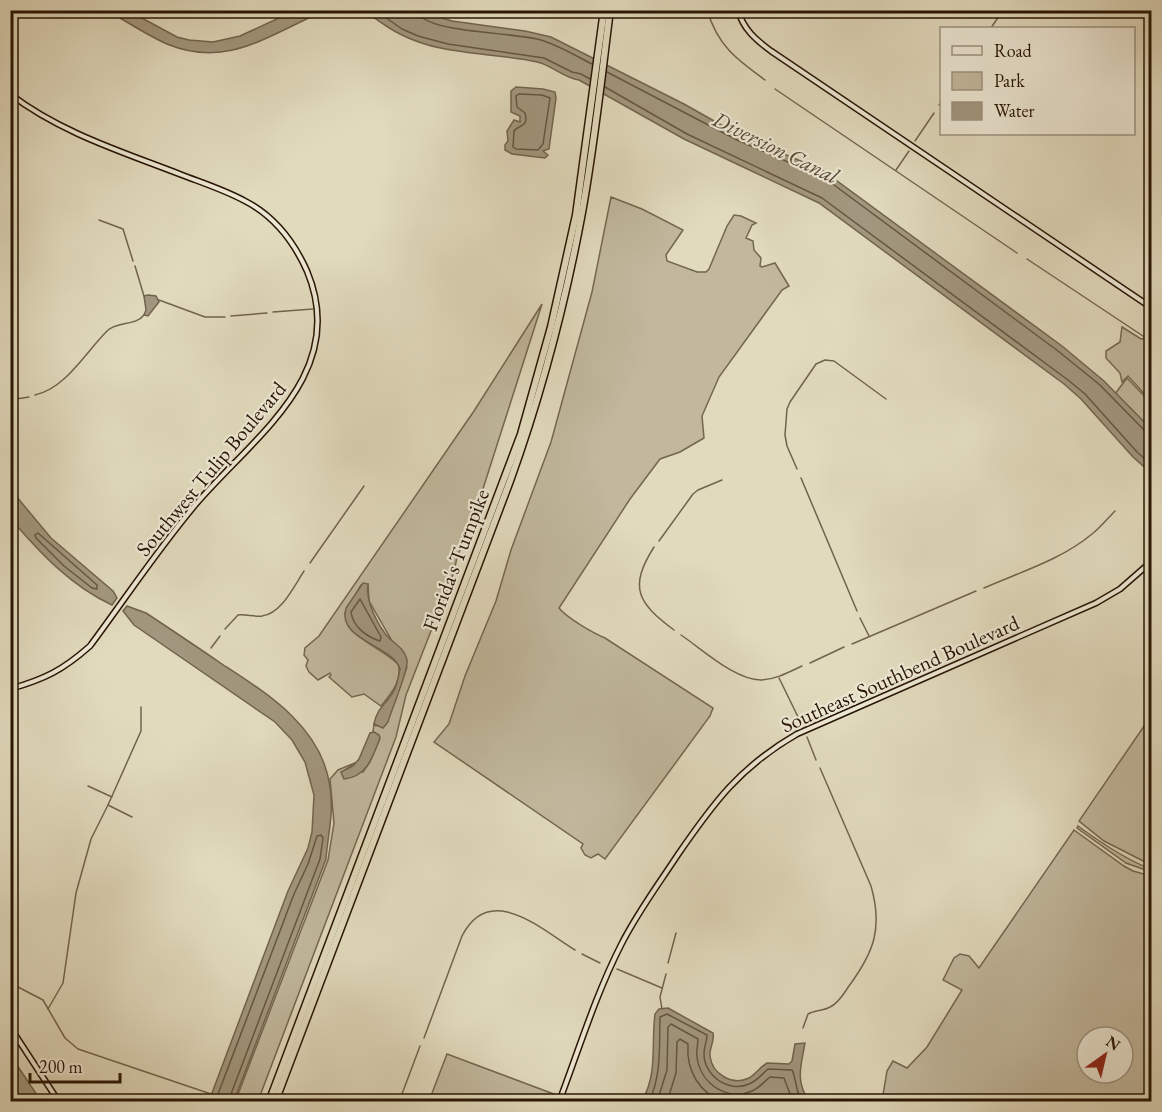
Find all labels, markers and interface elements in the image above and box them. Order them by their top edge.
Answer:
legend [940,27,1135,135]
text: Road [994,39,1033,62]
text: Park [994,69,1025,92]
text: Water [994,99,1035,122]
water label: Diversion Canal [707,104,844,191]
street label: Southwest Tulip Boulevard [130,375,292,562]
street label: Florida's Turnpike [416,485,495,635]
street label: Southeast Southbend Boulevard [776,609,1024,738]
north arrow [1075,1025,1135,1085]
text: N [1102,1031,1124,1055]
scale bar [30,1046,120,1084]
text: 200 m [39,1055,83,1078]

